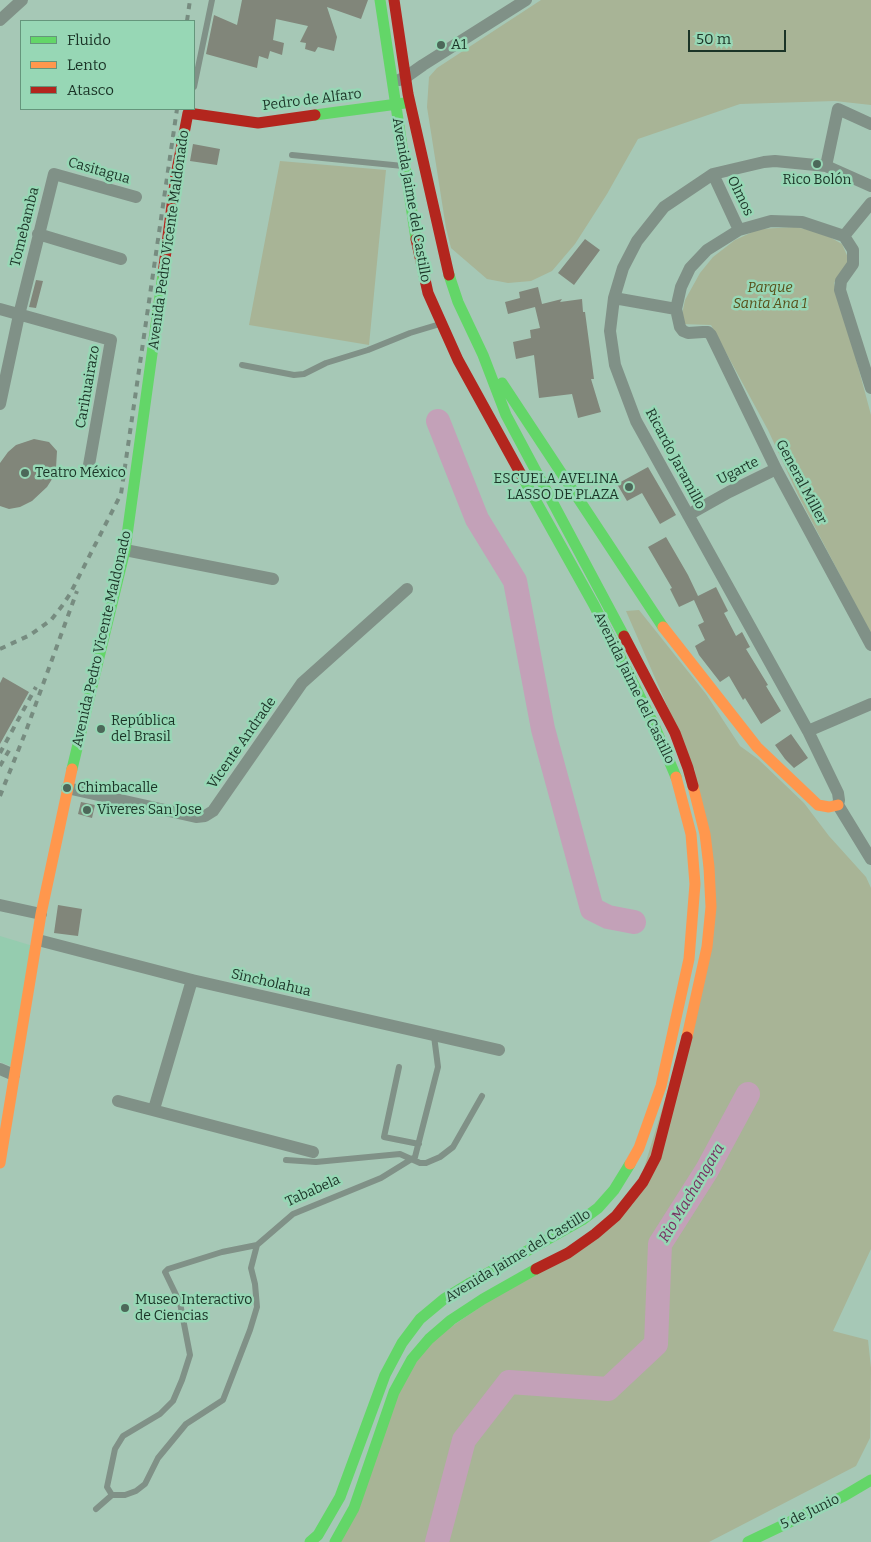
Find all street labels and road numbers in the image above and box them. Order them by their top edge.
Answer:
street label: Pedro de Alfaro [262,86,362,114]
street label: Avenida Jaime del Castillo [388,116,434,284]
street label: Avenida Pedro Vicente Maldonado [145,129,193,351]
street label: Casitagua [66,154,132,188]
street label: Olmos [723,173,757,219]
street label: Tomebamba [7,185,43,269]
street label: Carihuairazo [72,344,104,430]
street label: Ricardo Jaramillo [641,406,709,512]
street label: General Miller [772,437,830,527]
street label: Ugarte [714,453,762,489]
street label: Avenida Pedro Vicente Maldonado [69,529,135,749]
street label: Avenida Jaime del Castillo [590,609,678,767]
street label: Vicente Andrade [204,694,280,792]
street label: Sincholahua [230,966,312,1000]
street label: Tababela [283,1172,343,1210]
street label: Avenida Jaime del Castillo [442,1206,594,1306]
street label: 5 de Junio [778,1491,842,1533]

